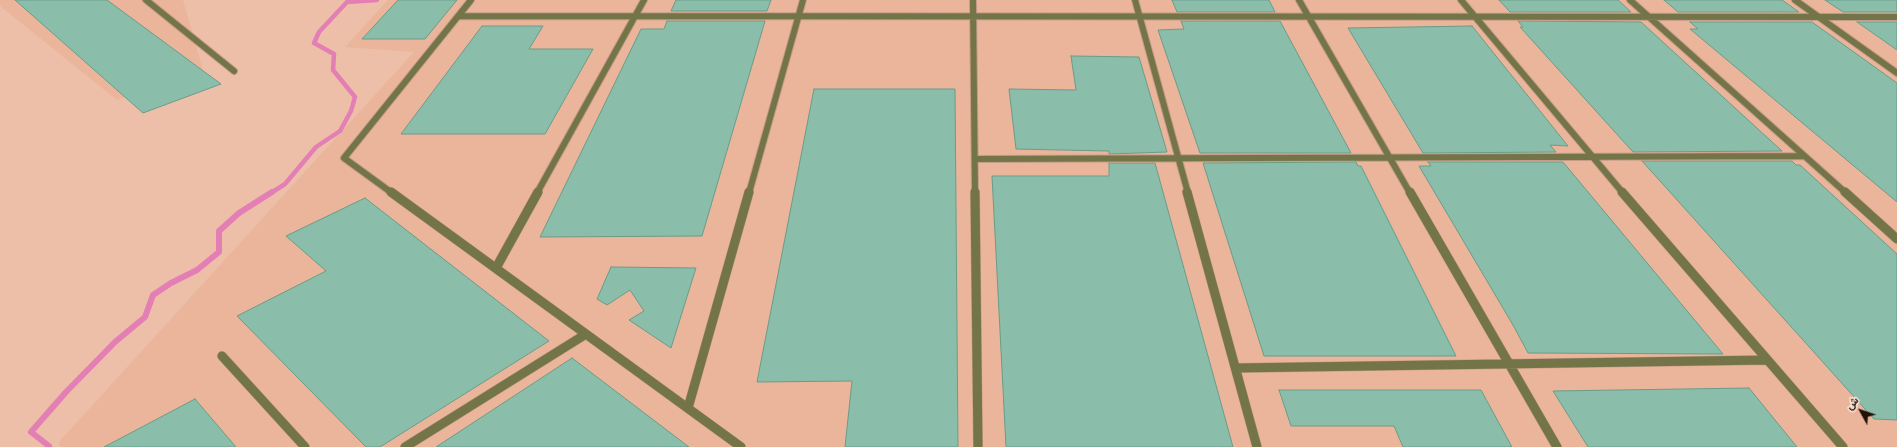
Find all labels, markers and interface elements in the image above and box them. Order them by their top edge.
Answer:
north arrow [1841,391,1881,431]
text: ش [1843,394,1861,412]

